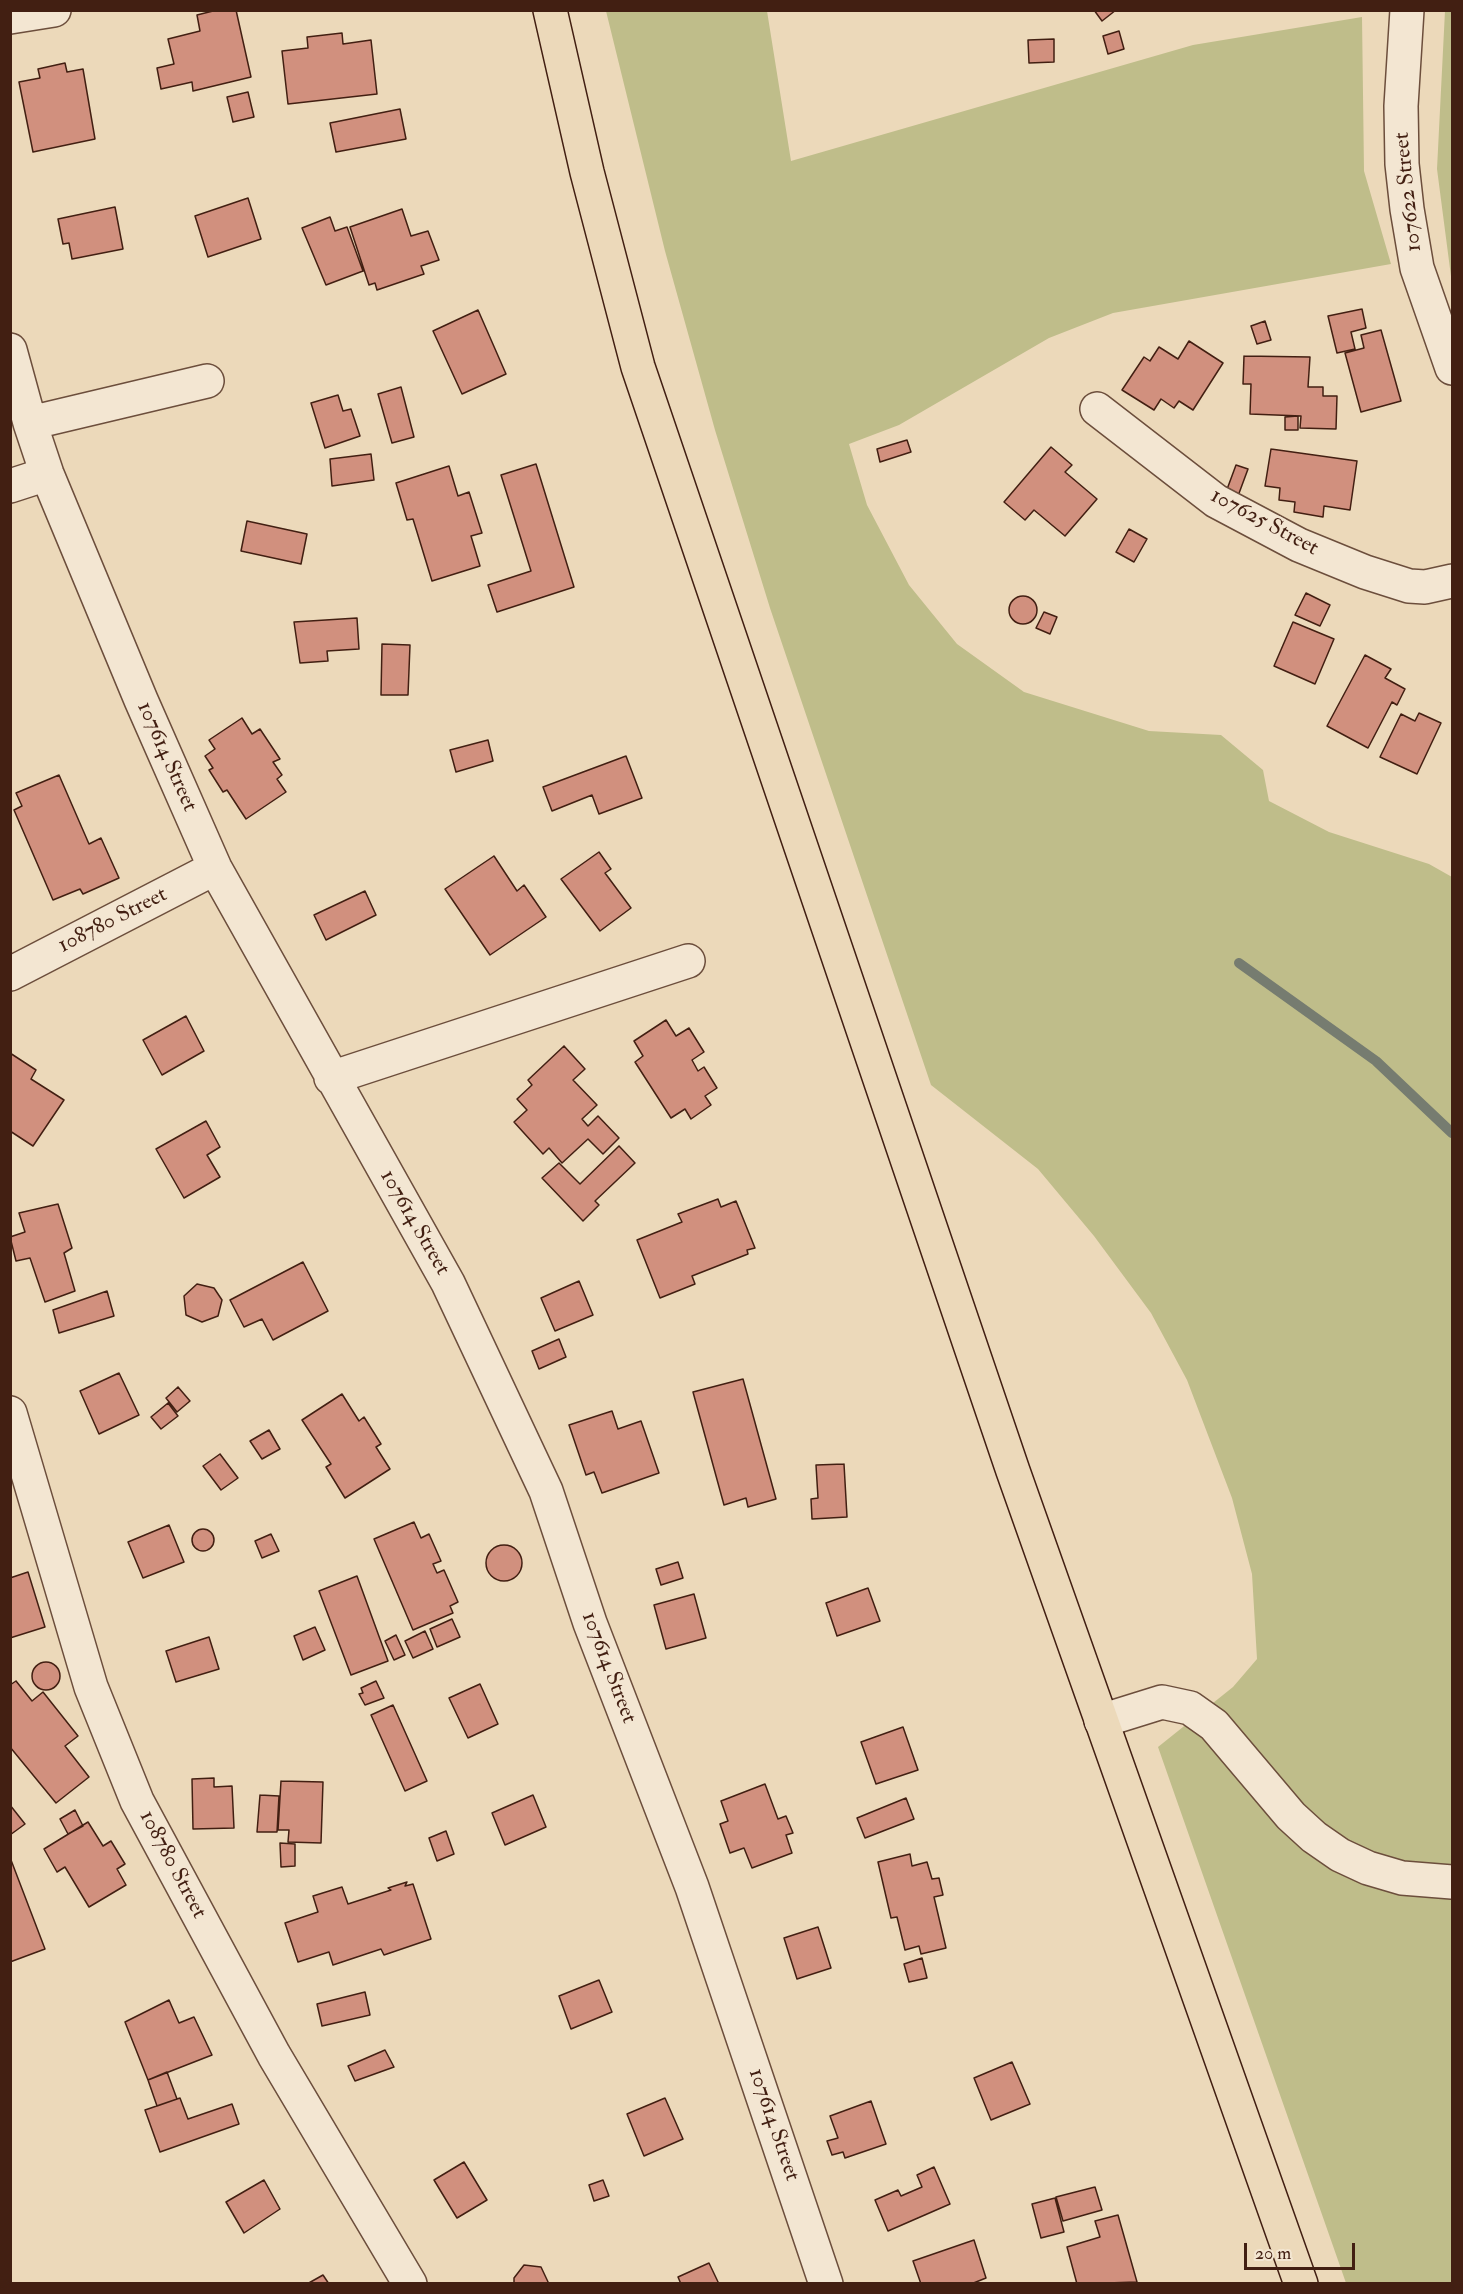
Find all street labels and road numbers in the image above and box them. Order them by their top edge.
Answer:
street label: 107622 Street [1390,131,1428,253]
street label: 107625 Street [1205,484,1323,562]
street label: 107614 Street [130,698,202,816]
street label: 108780 Street [54,882,172,960]
street label: 107614 Street [373,1166,455,1280]
street label: 107614 Street [575,1608,641,1728]
street label: 108780 Street [132,1806,212,1924]
street label: 107614 Street [741,2065,805,2185]

